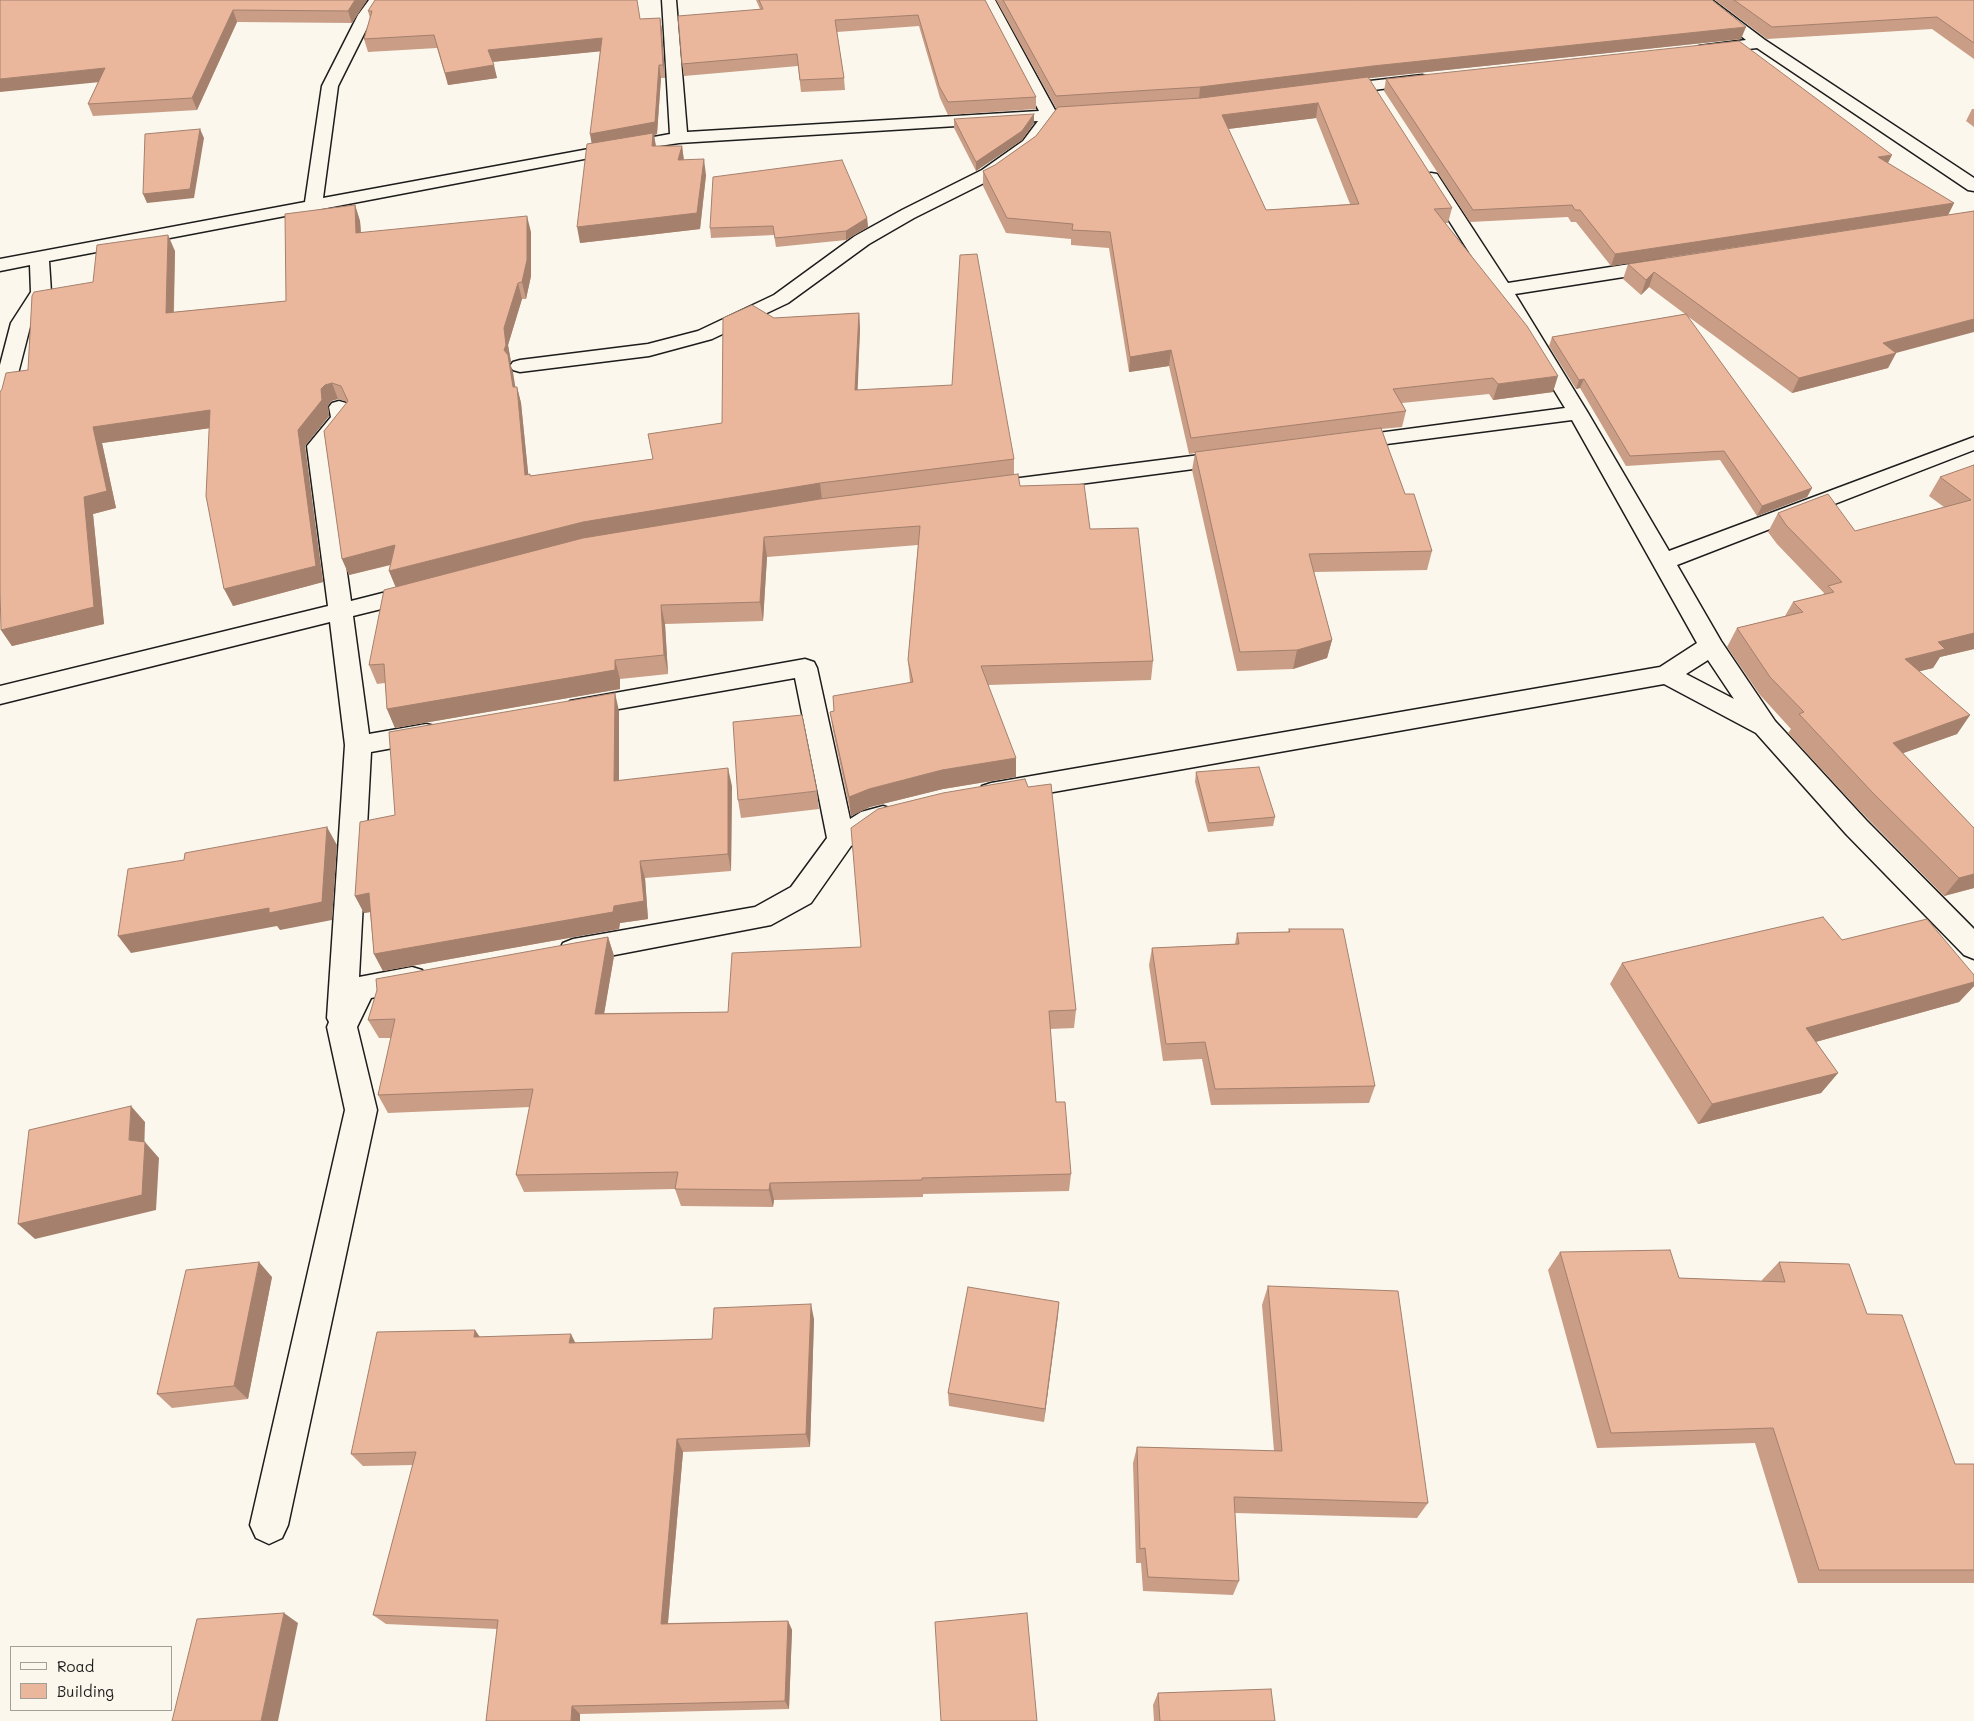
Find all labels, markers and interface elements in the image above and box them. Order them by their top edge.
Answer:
legend [10,1646,172,1711]
text: Road [57,1656,94,1676]
text: Building [57,1681,114,1701]

